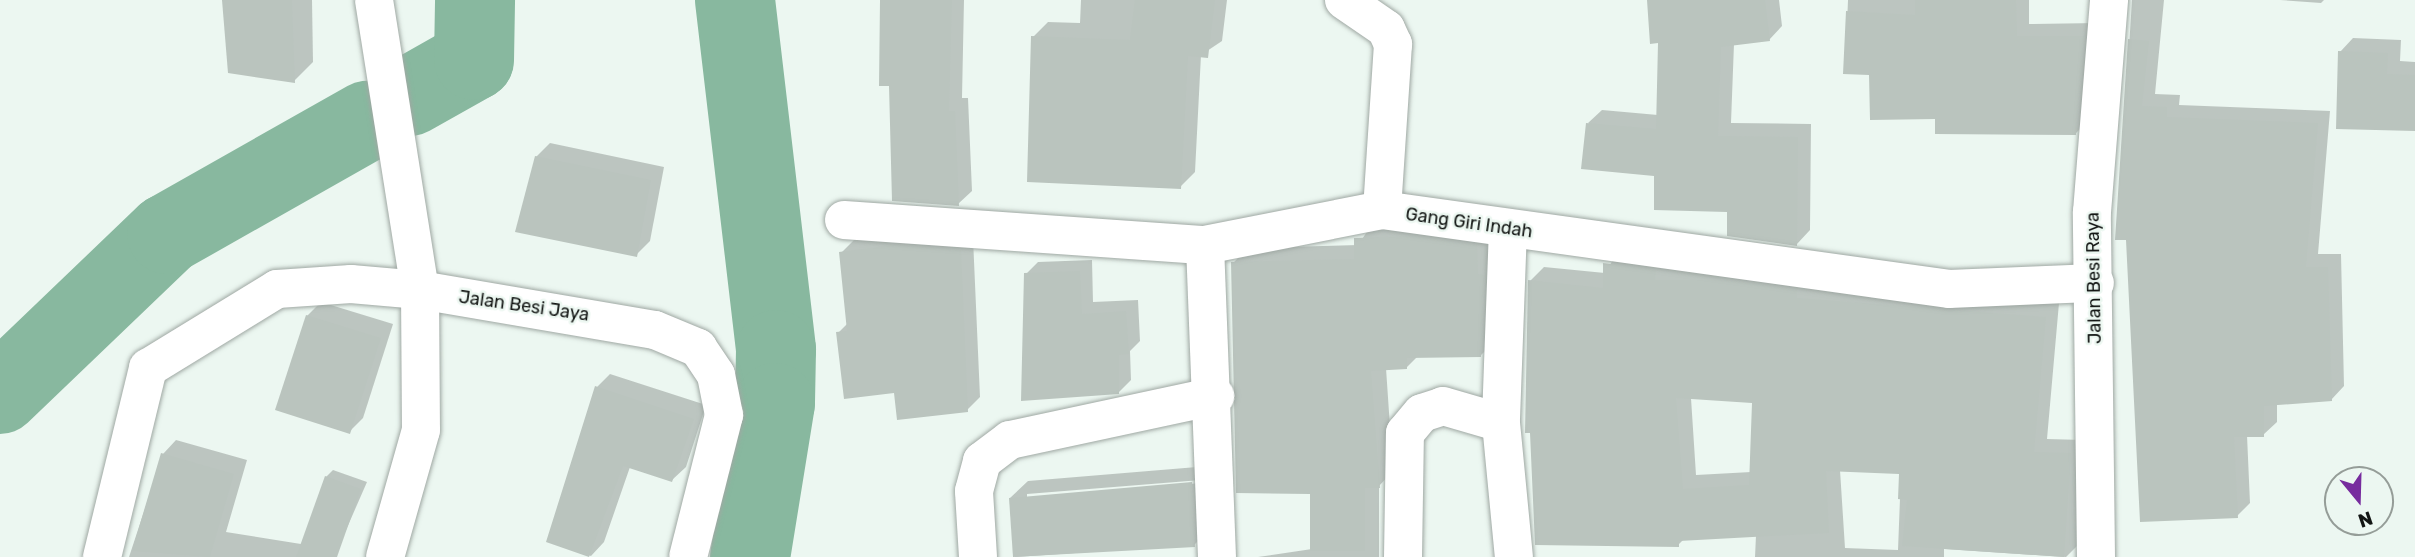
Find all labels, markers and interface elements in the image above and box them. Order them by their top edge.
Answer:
street label: Gang Giri Indah [1404,203,1534,243]
street label: Jalan Besi Raya [2082,212,2106,344]
street label: Jalan Besi Jaya [457,286,591,326]
north arrow [2324,466,2394,536]
text: N [2355,506,2376,533]

